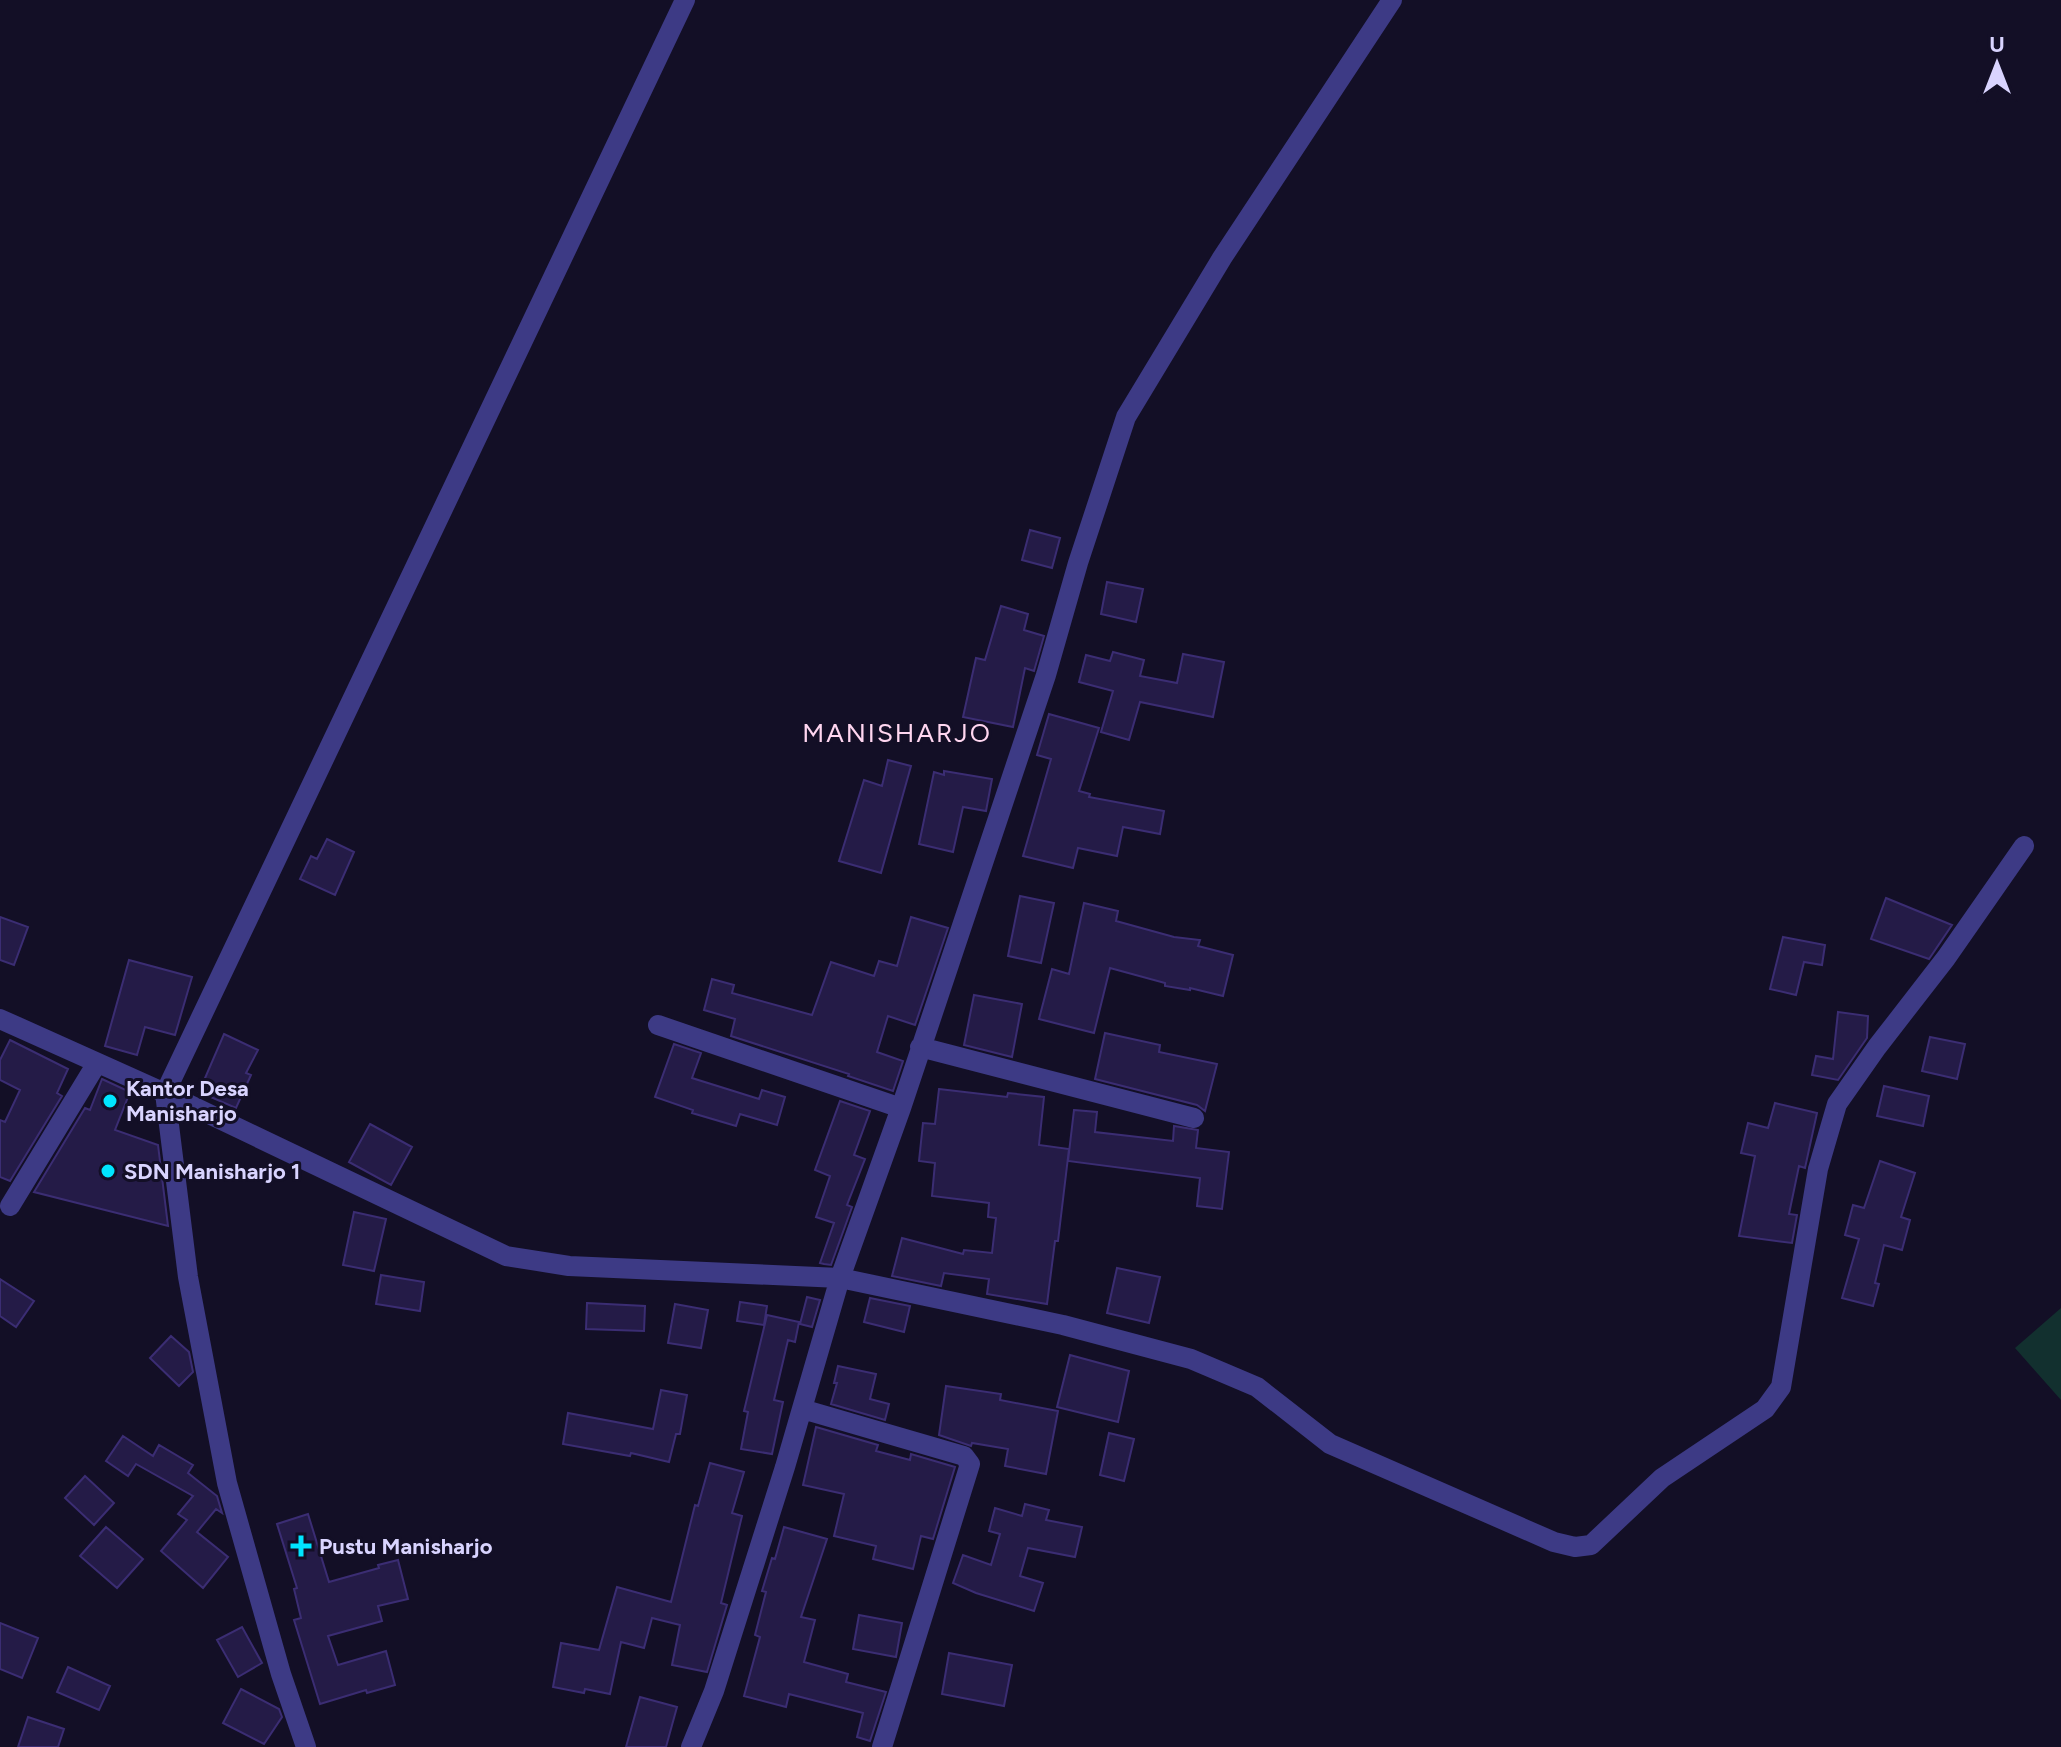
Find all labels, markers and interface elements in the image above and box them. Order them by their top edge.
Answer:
north arrow [1957,24,2037,104]
text: U [1989,31,2005,58]
district label: MANISHARJO [802,717,992,749]
place label: Kantor Desa Manisharjo [126,1075,249,1127]
marker: Kantor Desa Manisharjo [101,1092,119,1110]
place label: SDN Manisharjo 1 [124,1158,300,1185]
marker: SDN Manisharjo 1 [99,1162,117,1180]
place label: Pustu Manisharjo [319,1533,493,1560]
marker: Pustu Manisharjo [290,1535,312,1557]

